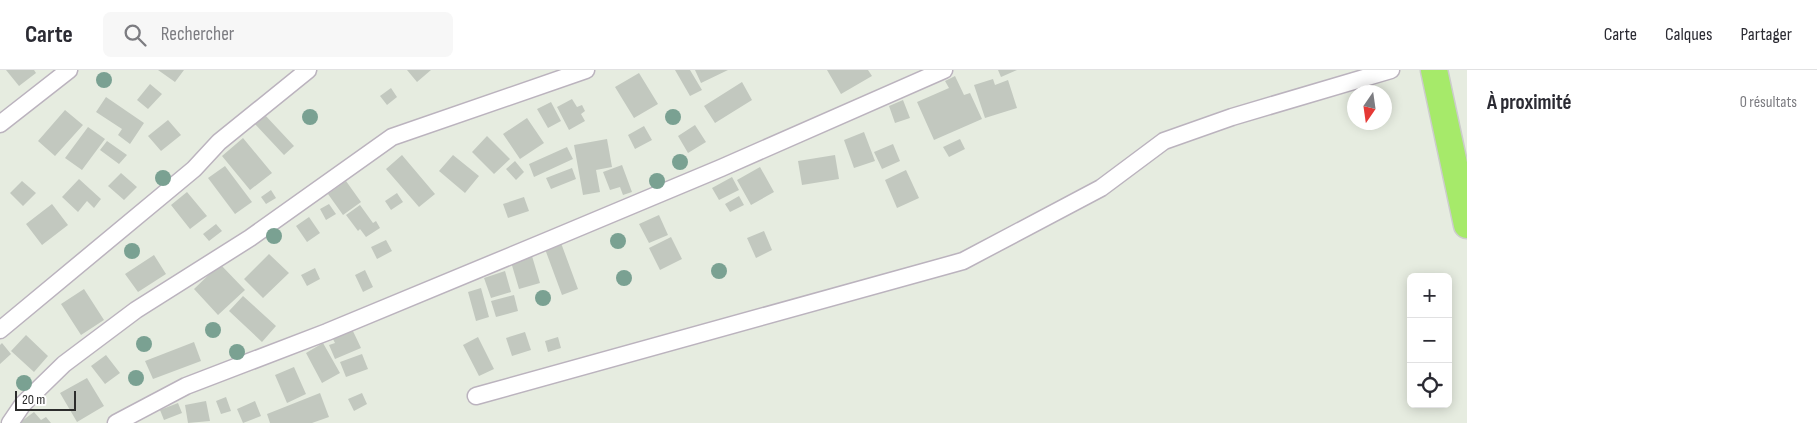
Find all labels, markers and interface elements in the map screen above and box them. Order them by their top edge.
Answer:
search box [103,12,453,57]
text: Carte [25,20,73,49]
icon: search [121,21,149,49]
text: Rechercher [161,23,234,46]
text: Carte [1604,24,1637,45]
text: Calques [1665,24,1712,45]
text: Partager [1740,24,1792,45]
north arrow [1347,85,1392,130]
text: À proximité [1487,90,1572,115]
text: 0 résultats [1740,93,1797,112]
map controls [1407,273,1452,408]
button: + [1407,273,1452,318]
button: − [1407,318,1452,363]
button: locate [1407,363,1452,408]
scale bar [15,388,76,411]
text: 20 m [22,391,45,408]

